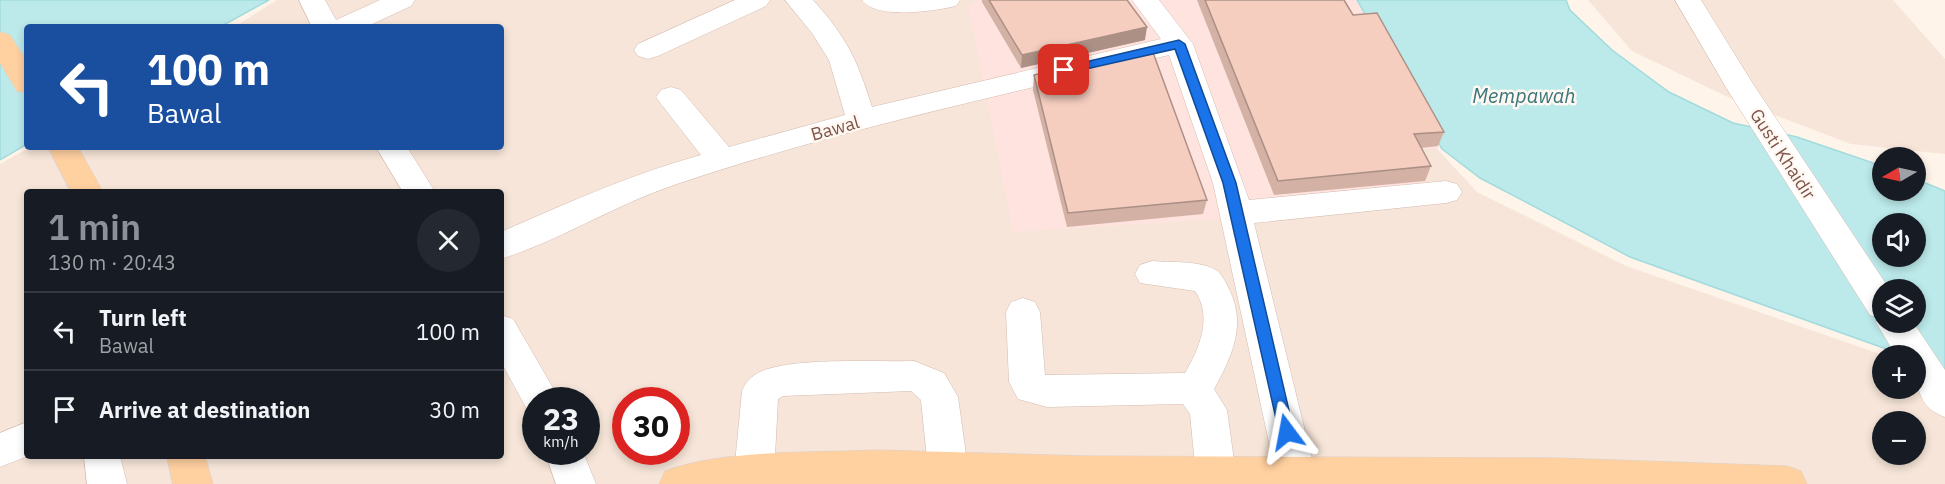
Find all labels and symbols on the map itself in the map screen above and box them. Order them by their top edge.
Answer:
pin [1038,44,1089,95]
water label: Mempawah [1472,82,1576,109]
street label: Gusti Khaidir [1745,104,1821,204]
street label: Bawal [808,110,862,146]
north arrow [1872,147,1926,201]
speed limit sign: 30 [612,387,690,465]
position arrow [1255,400,1319,464]

